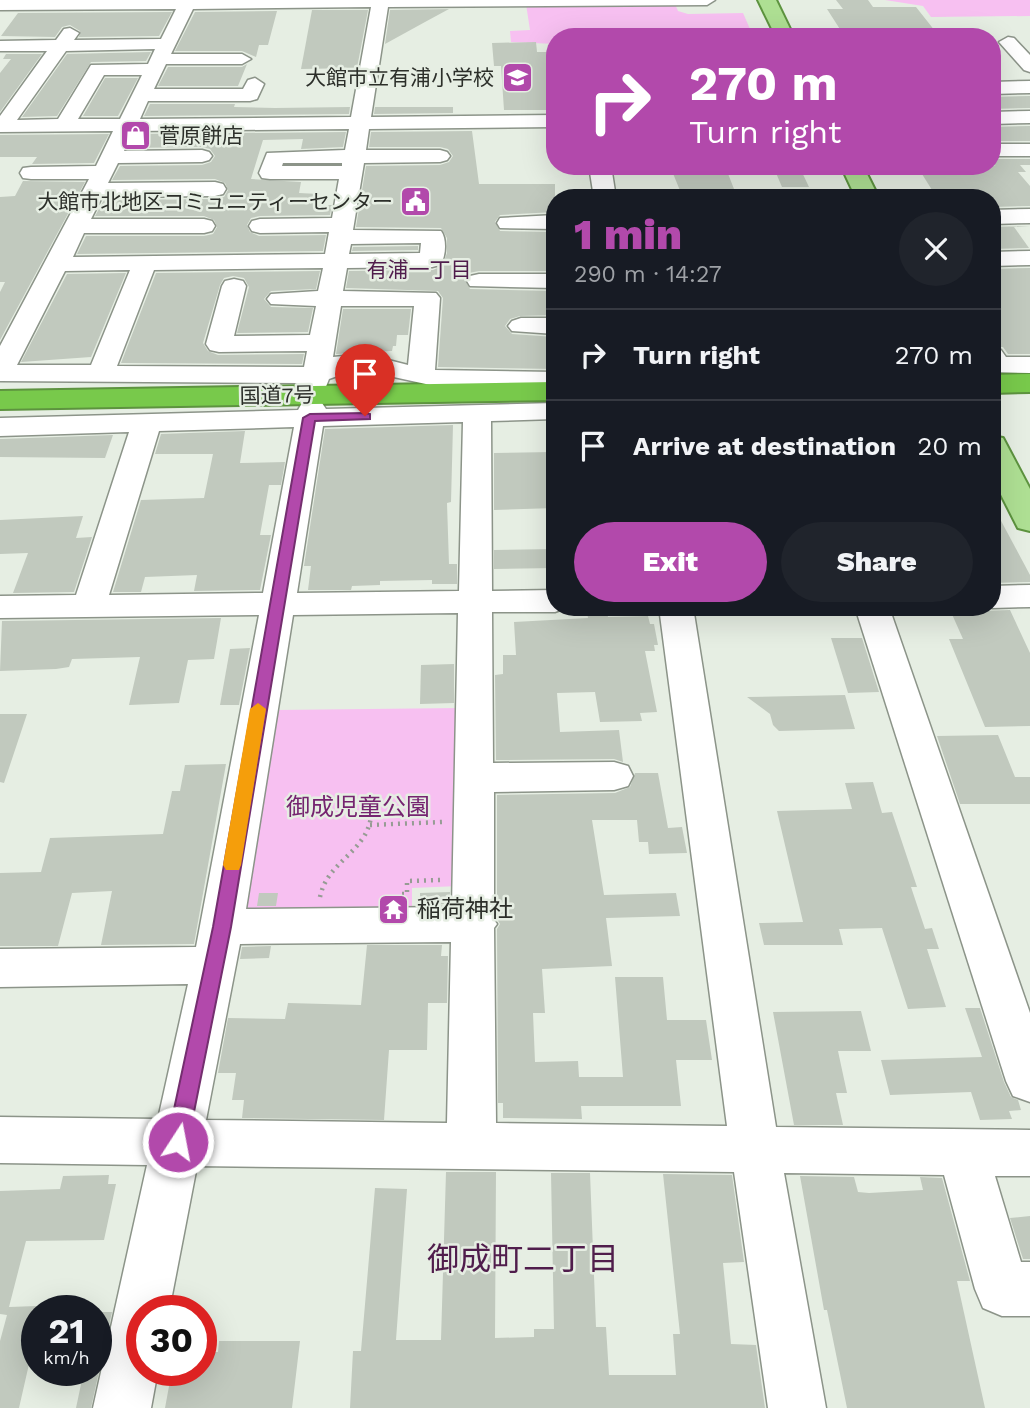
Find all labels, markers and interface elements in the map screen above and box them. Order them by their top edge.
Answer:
text: 270 m [689,54,838,112]
icon: right [574,56,665,147]
school or university icon: 大館市立有浦小学校 [500,60,534,94]
place label: 大館市立有浦小学校 [305,65,494,90]
text: Turn right [689,113,841,151]
shop icon: 菅原餅店 [119,118,153,152]
place label: 菅原餅店 [159,123,243,148]
public building icon: 大館市北地区コミュニティーセンター [399,184,433,218]
place label: 大館市北地区コミュニティーセンター [37,189,393,214]
text: 1 min [574,210,682,259]
button: close [899,212,973,286]
district label: 有浦一丁目 [367,257,472,282]
text: 290 m · 14:27 [574,261,722,288]
icon: right [574,336,612,374]
text: Turn right [633,340,760,370]
text: 270 m [894,340,973,370]
pin [335,344,395,416]
icon: arrive [346,355,384,393]
street label: 国道7号 [239,382,315,408]
icon: arrive [574,427,612,465]
text: Arrive at destination [633,431,896,461]
text: 20 m [917,431,982,461]
button: Exit [574,522,767,602]
button: Share [781,522,973,602]
park label: 御成児童公園 [286,793,430,821]
temple icon: 稲荷神社 [377,892,411,926]
place label: 稲荷神社 [417,895,513,923]
position arrow [141,1105,215,1179]
district label: 御成町二丁目 [427,1240,619,1278]
speed limit sign: 30 [126,1295,217,1386]
text: 21 [49,1310,84,1352]
text: km/h [43,1347,90,1368]

